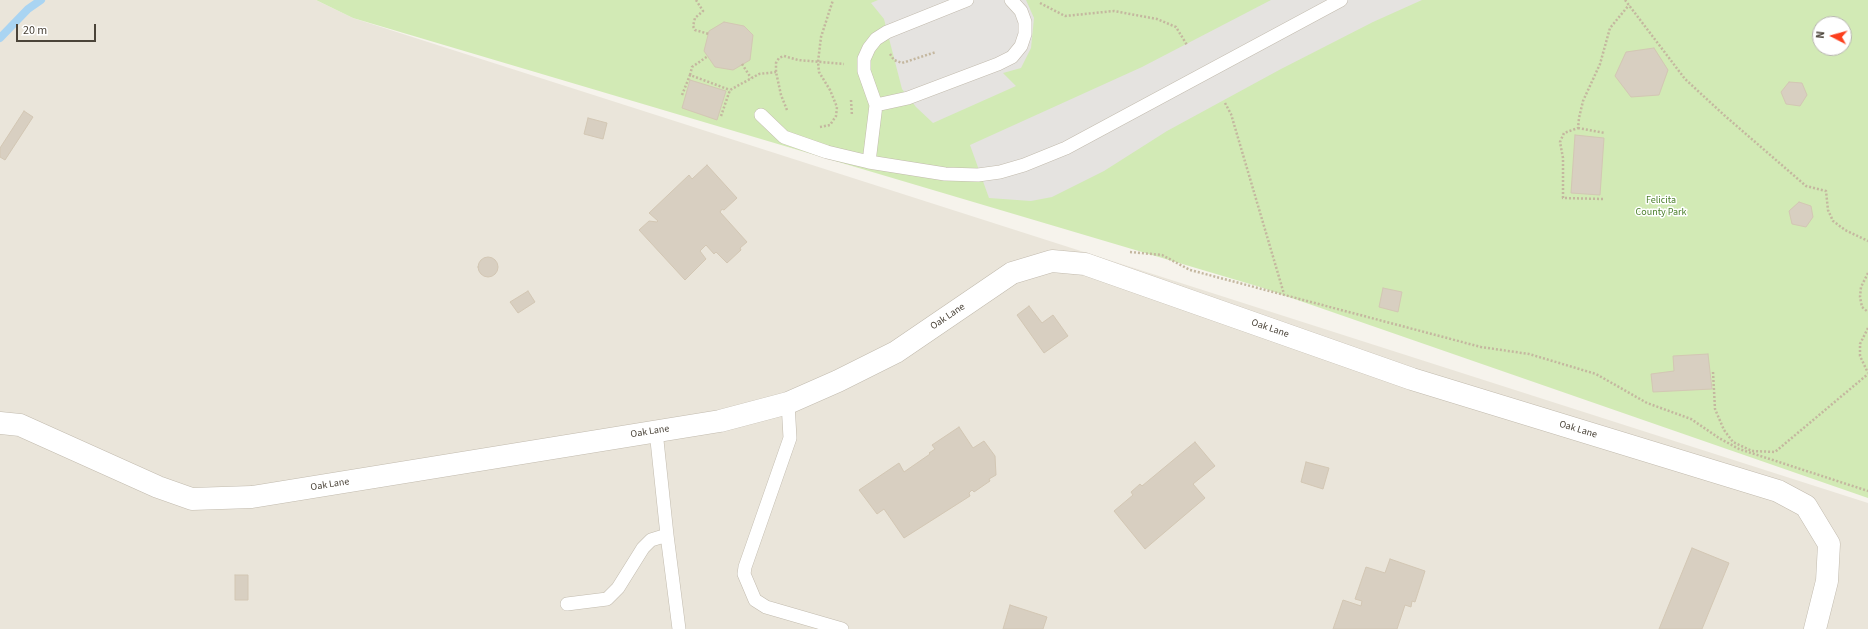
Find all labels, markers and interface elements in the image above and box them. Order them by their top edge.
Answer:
scale bar [18,16,98,42]
north arrow [1812,16,1852,56]
text: 20 m [23,22,47,39]
text: N [1813,30,1828,39]
park label: Felicita County Park [1636,195,1686,218]
street label: Oak Lane [928,301,968,333]
street label: Oak Lane [1250,317,1290,341]
street label: Oak Lane [1558,419,1598,441]
street label: Oak Lane [630,423,670,441]
street label: Oak Lane [310,476,350,494]

